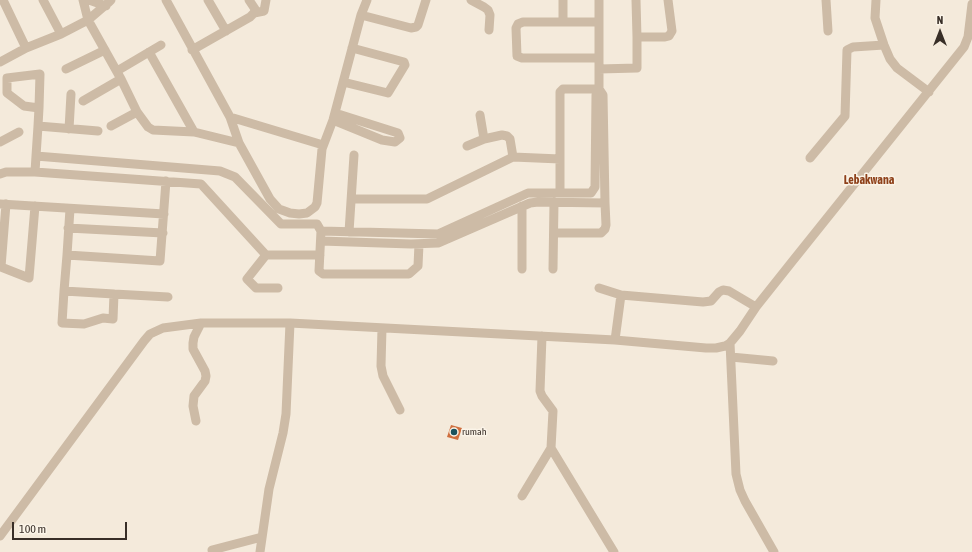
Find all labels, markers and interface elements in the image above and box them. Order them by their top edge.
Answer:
north arrow [920,12,960,52]
text: N [937,14,943,26]
district label: Lebakwana [844,173,894,187]
place label: rumah [462,426,486,438]
marker: rumah [449,427,459,437]
scale bar [14,514,129,540]
text: 100 m [19,522,46,536]

